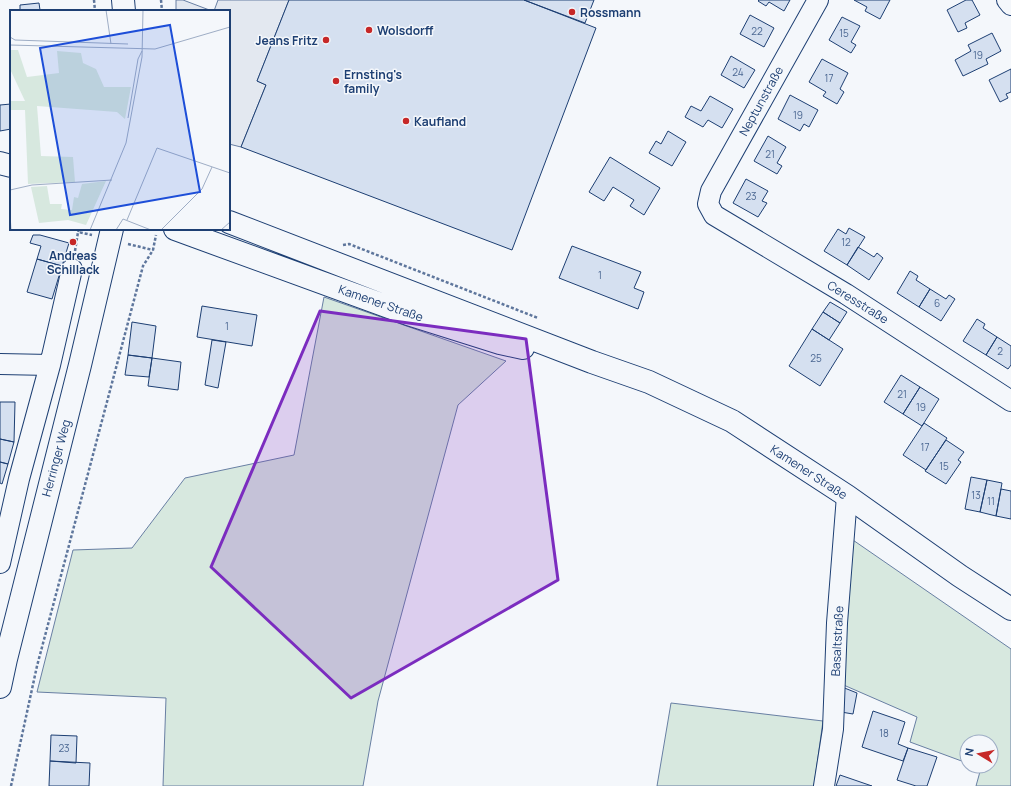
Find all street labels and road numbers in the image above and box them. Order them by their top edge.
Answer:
street label: Neptunstraße [735,63,787,139]
street label: Ceresstraße [824,276,892,328]
street label: Kamener Straße [336,281,426,325]
street label: Herringer Weg [38,418,74,498]
street label: Kamener Straße [767,441,851,503]
street label: Basaltstraße [827,605,847,677]

